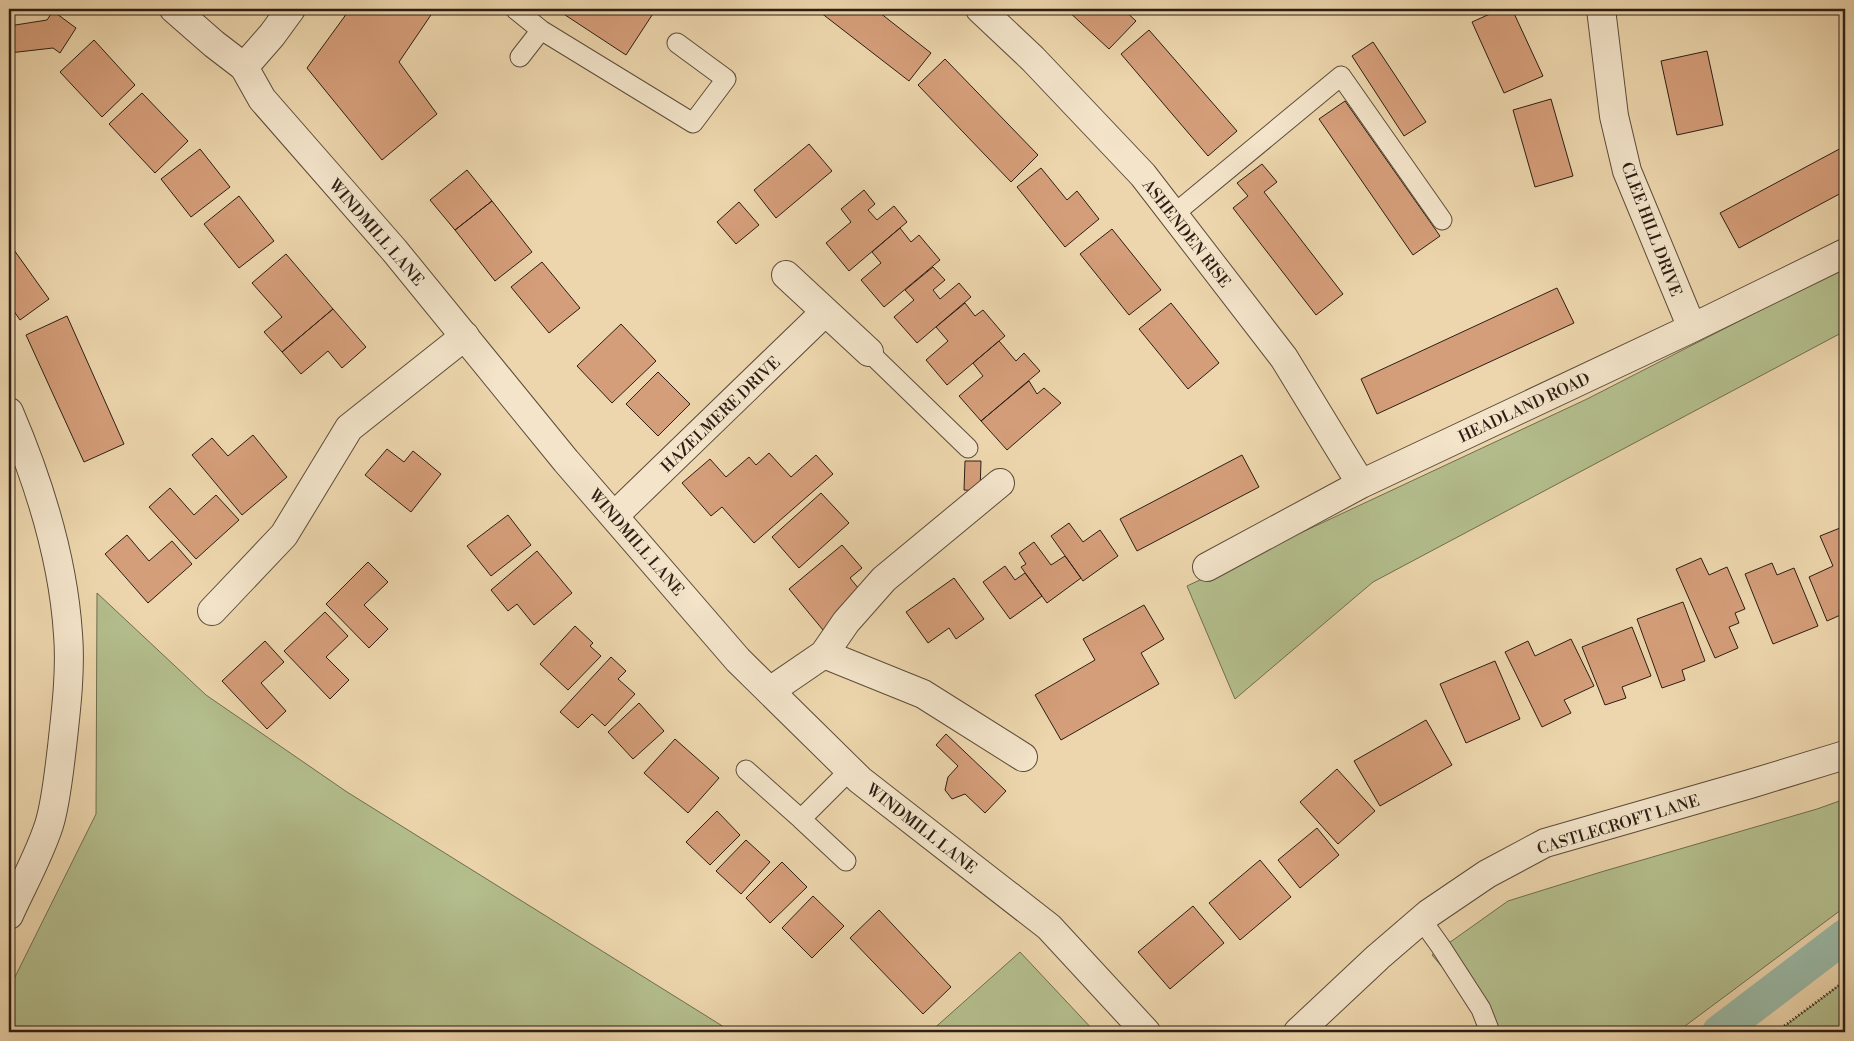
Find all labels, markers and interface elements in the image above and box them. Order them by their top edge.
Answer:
street label: CLEE HILL DRIVE [1616,159,1686,299]
street label: WINDMILL LANE [324,175,428,290]
street label: ASHENDEN RISE [1137,175,1235,292]
street label: HAZELMERE DRIVE [657,352,785,477]
street label: HEADLAND ROAD [1455,369,1593,447]
street label: WINDMILL LANE [584,485,688,600]
street label: WINDMILL LANE [861,779,981,878]
street label: CASTLECROFT LANE [1535,791,1702,859]

